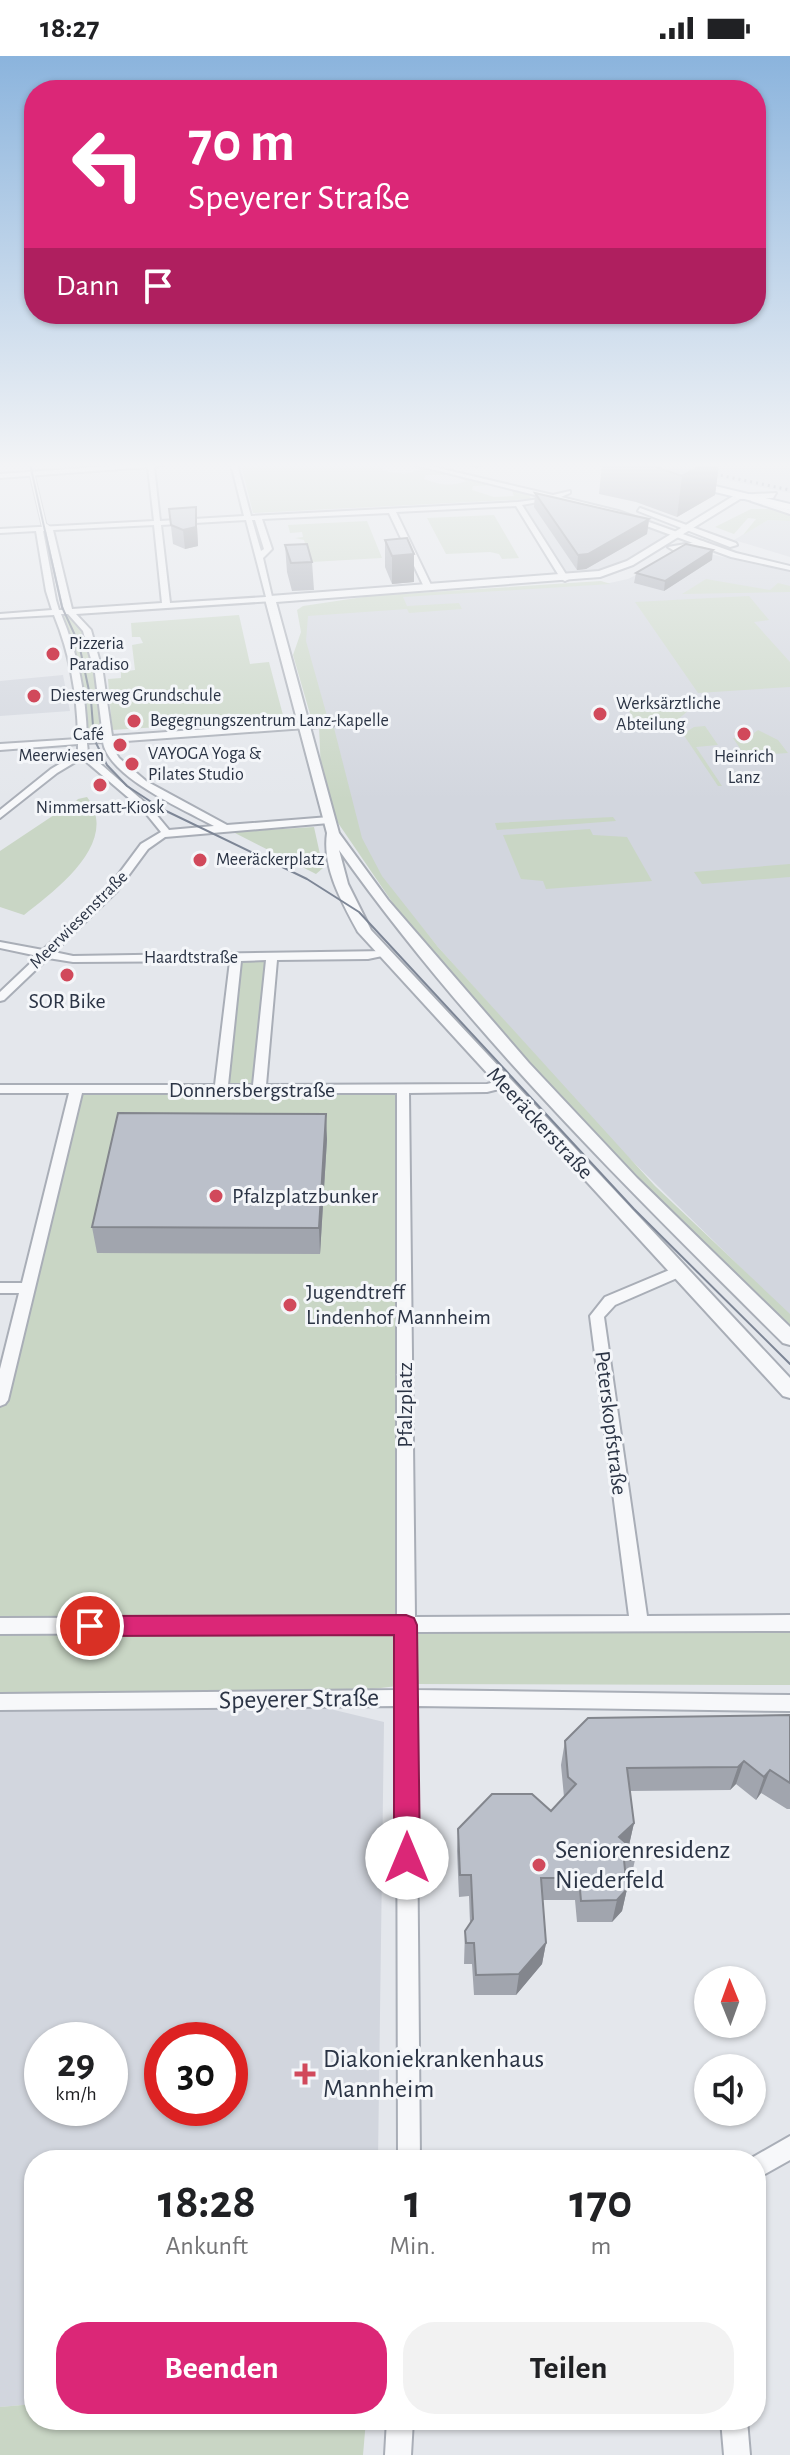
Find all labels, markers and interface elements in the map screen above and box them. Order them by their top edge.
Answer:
text: 18:27 [40,13,100,43]
icon: left [56,112,160,216]
text: 70 m [188,115,295,171]
text: Speyerer Straße [188,180,410,216]
icon: arrive [136,264,180,308]
text: Dann [56,271,120,301]
place label: Pizzeria Paradiso [69,635,129,674]
marker: Pizzeria Paradiso [44,645,62,663]
marker: Diesterweg Grundschule [25,687,43,705]
place label: Diesterweg Grundschule [50,687,221,705]
place label: Werksärztliche Abteilung [616,695,721,734]
marker: Werksärztliche Abteilung [591,705,609,723]
marker: Begegnungszentrum Lanz-Kapelle [125,712,143,730]
place label: Begegnungszentrum Lanz-Kapelle [150,712,389,730]
marker: Heinrich Lanz [735,725,753,743]
place label: Café Meerwiesen [19,726,104,765]
marker: Café Meerwiesen [111,736,129,754]
place label: VAYOGA Yoga & Pilates Studio [148,745,262,784]
place label: Heinrich Lanz [714,748,774,787]
marker: VAYOGA Yoga & Pilates Studio [123,755,141,773]
marker: Nimmersatt-Kiosk [91,776,109,794]
place label: Nimmersatt-Kiosk [36,799,165,817]
marker: Meeräckerplatz [191,851,209,869]
place label: Meeräckerplatz [216,851,324,869]
street label: Meerwiesenstraße [27,868,131,972]
street label: Haardtstraße [144,949,238,967]
marker: SOR Bike [58,966,76,984]
place label: SOR Bike [28,990,106,1012]
street label: Meeräckerstraße [483,1063,597,1183]
street label: Donnersbergstraße [169,1079,335,1101]
place label: Pfalzplatzbunker [232,1185,378,1207]
marker: Pfalzplatzbunker [207,1187,225,1205]
place label: Jugendtreff Lindenhof Mannheim [306,1281,491,1328]
marker: Jugendtreff Lindenhof Mannheim [281,1296,299,1314]
street label: Peterskopfstraße [591,1350,631,1496]
street label: Pfalzplatz [394,1362,416,1448]
pin [56,1592,124,1660]
icon: arrive [68,1604,112,1648]
street label: Speyerer Straße [219,1685,379,1713]
position arrow [365,1816,449,1900]
place label: Seniorenresidenz Niederfeld [555,1837,730,1893]
marker: Seniorenresidenz Niederfeld [530,1856,548,1874]
north arrow [694,1966,766,2038]
map controls [694,1966,766,2126]
speed limit sign: 30 [144,2022,248,2126]
text: 29 [57,2044,95,2084]
place label: Diakoniekrankenhaus Mannheim [323,2046,544,2102]
button: sound [694,2054,766,2126]
marker: Diakoniekrankenhaus Mannheim [294,2063,316,2085]
text: km/h [55,2084,97,2104]
text: 18:28 [158,2179,256,2227]
text: 1 [404,2179,421,2227]
text: 170 [569,2179,632,2227]
text: Ankunft [165,2233,248,2259]
text: Min. [390,2233,436,2259]
text: m [590,2233,611,2259]
button: Beenden [56,2322,387,2414]
button: Teilen [403,2322,734,2414]

